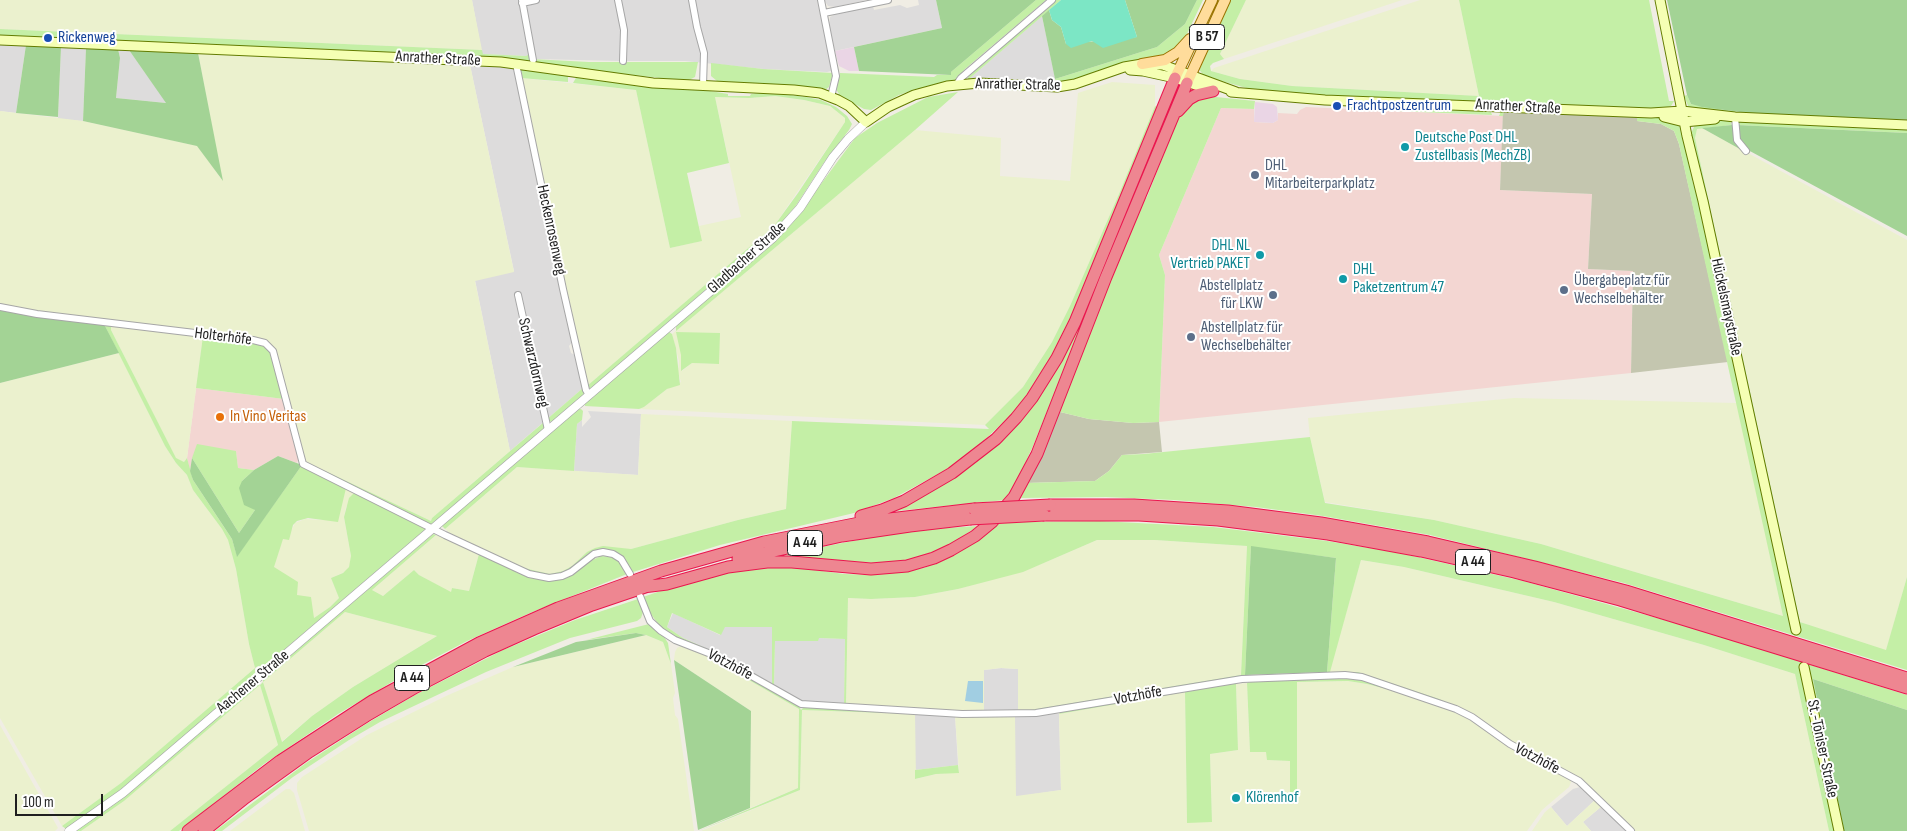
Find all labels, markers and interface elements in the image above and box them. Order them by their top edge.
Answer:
road number: B 57 [1190,24,1224,50]
place label: Rickenweg [58,28,116,48]
marker: Rickenweg [42,32,54,44]
street label: Anrather Straße [395,47,481,71]
street label: Anrather Straße [975,75,1061,95]
street label: Anrather Straße [1475,95,1561,119]
place label: Frachtpostzentrum [1347,96,1451,116]
marker: Frachtpostzentrum [1331,100,1343,112]
place label: Deutsche Post DHL Zustellbasis (MechZB) [1415,128,1531,166]
marker: Deutsche Post DHL Zustellbasis (MechZB) [1399,141,1411,153]
place label: DHL Mitarbeiterparkplatz [1265,156,1375,194]
marker: DHL Mitarbeiterparkplatz [1249,169,1261,181]
street label: Heckenrosenweg [532,183,570,277]
street label: Gladbacher Straße [704,218,790,298]
place label: DHL NL Vertrieb PAKET [1171,236,1250,274]
marker: DHL NL Vertrieb PAKET [1254,249,1266,261]
street label: Hückelsmaystraße [1706,257,1746,357]
place label: DHL Paketzentrum 47 [1353,260,1444,298]
place label: Übergabeplatz für Wechselbehälter [1574,271,1670,309]
marker: DHL Paketzentrum 47 [1337,273,1349,285]
place label: Abstellplatz für LKW [1200,276,1263,314]
marker: Übergabeplatz für Wechselbehälter [1558,284,1570,296]
marker: Abstellplatz für LKW [1267,289,1279,301]
street label: Schwarzdornweg [513,316,553,410]
place label: Abstellplatz für Wechselbehälter [1201,318,1291,356]
street label: Holterhöfe [193,324,253,350]
marker: Abstellplatz für Wechselbehälter [1185,331,1197,343]
place label: In Vino Veritas [230,407,306,427]
marker: In Vino Veritas [214,411,226,423]
road number: A 44 [788,530,822,556]
road number: A 44 [1456,550,1490,574]
street label: Votzhöfe [704,645,756,685]
street label: Aachener Straße [213,646,293,718]
road number: A 44 [394,666,430,690]
street label: Votzhöfe [1113,682,1163,710]
street label: St.-Töniser-Straße [1802,698,1842,800]
street label: Votzhöfe [1511,739,1563,779]
scale bar [18,784,105,816]
place label: Klörenhof [1246,788,1299,808]
marker: Klörenhof [1230,792,1242,804]
text: 100 m [23,793,54,812]

